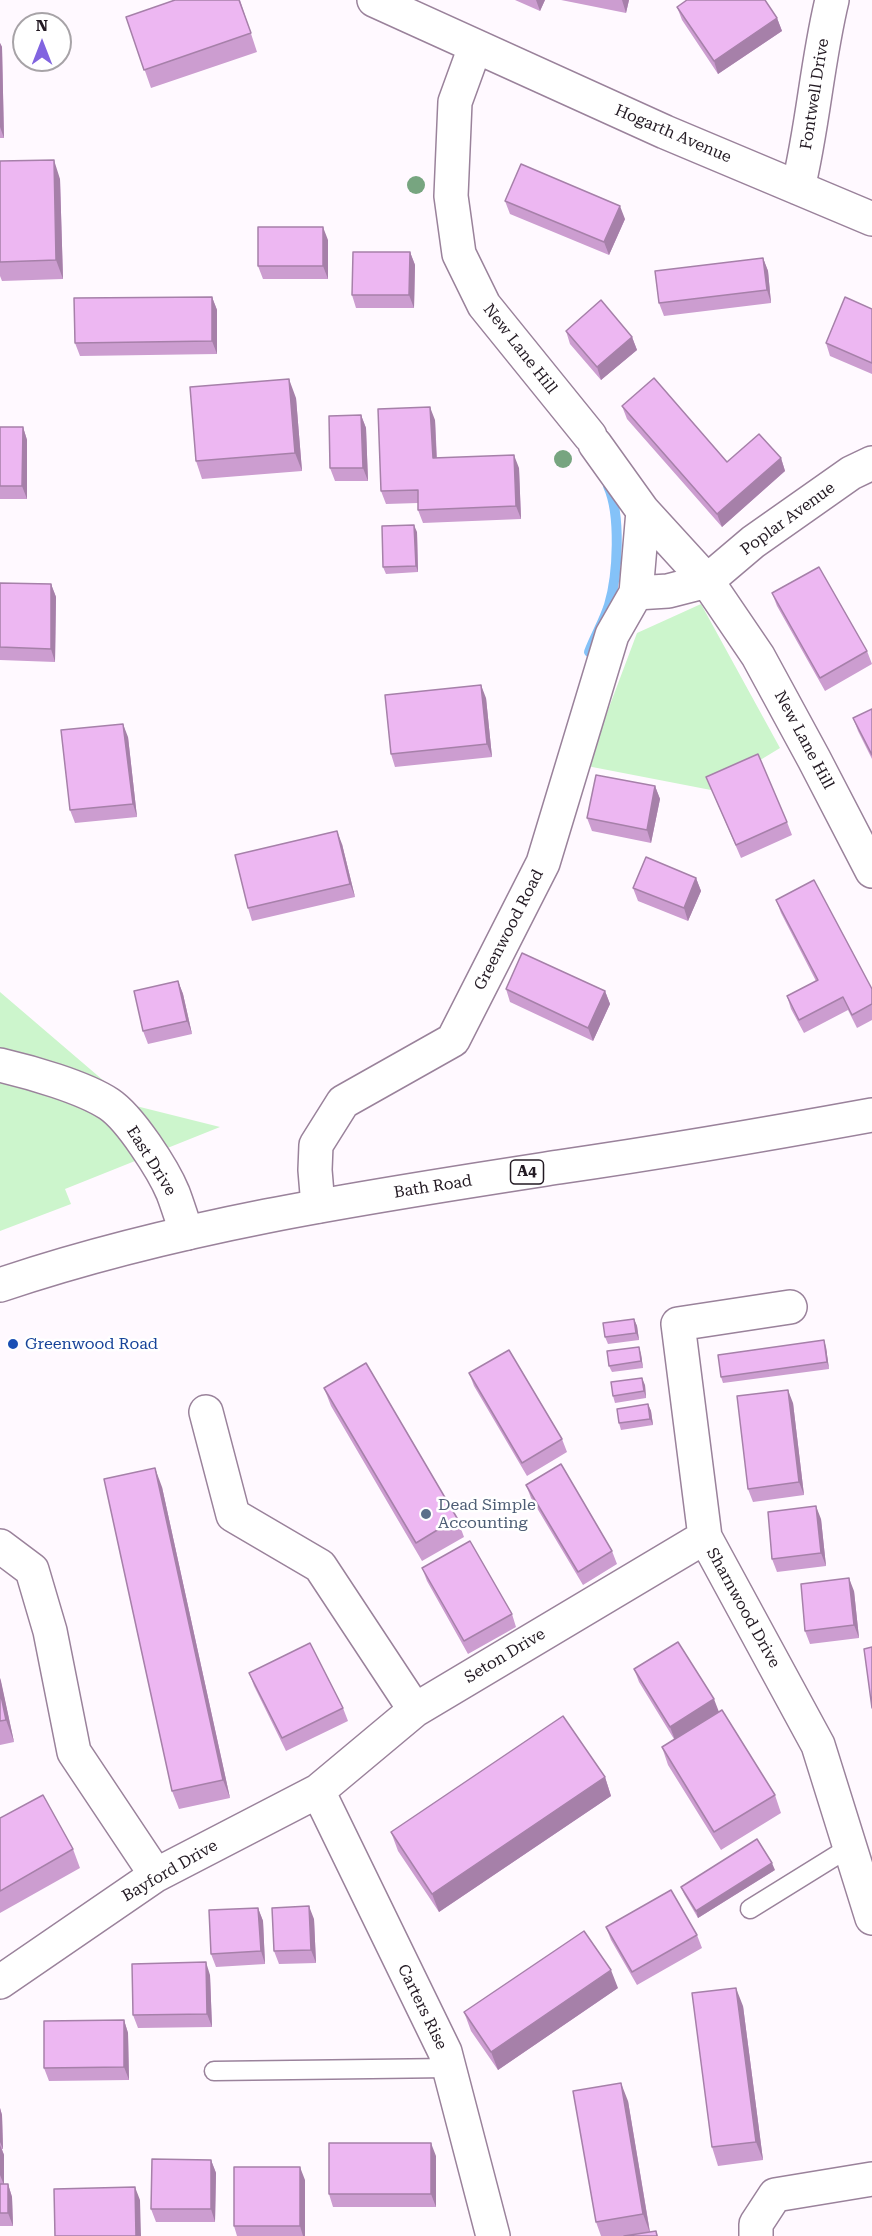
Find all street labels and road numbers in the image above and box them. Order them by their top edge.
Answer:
street label: Fontwell Drive [797,37,833,151]
street label: Hogarth Avenue [612,101,734,167]
street label: New Lane Hill [479,300,561,398]
street label: Poplar Avenue [737,478,839,560]
street label: New Lane Hill [770,687,838,793]
street label: Greenwood Road [470,866,548,994]
street label: East Drive [122,1123,180,1199]
road number: A4 [510,1160,544,1184]
street label: Bath Road [393,1171,473,1203]
street label: Sharnwood Drive [702,1545,784,1671]
street label: Seton Drive [461,1624,549,1688]
street label: Bayford Drive [119,1836,221,1906]
street label: Carters Rise [393,1961,451,2053]

